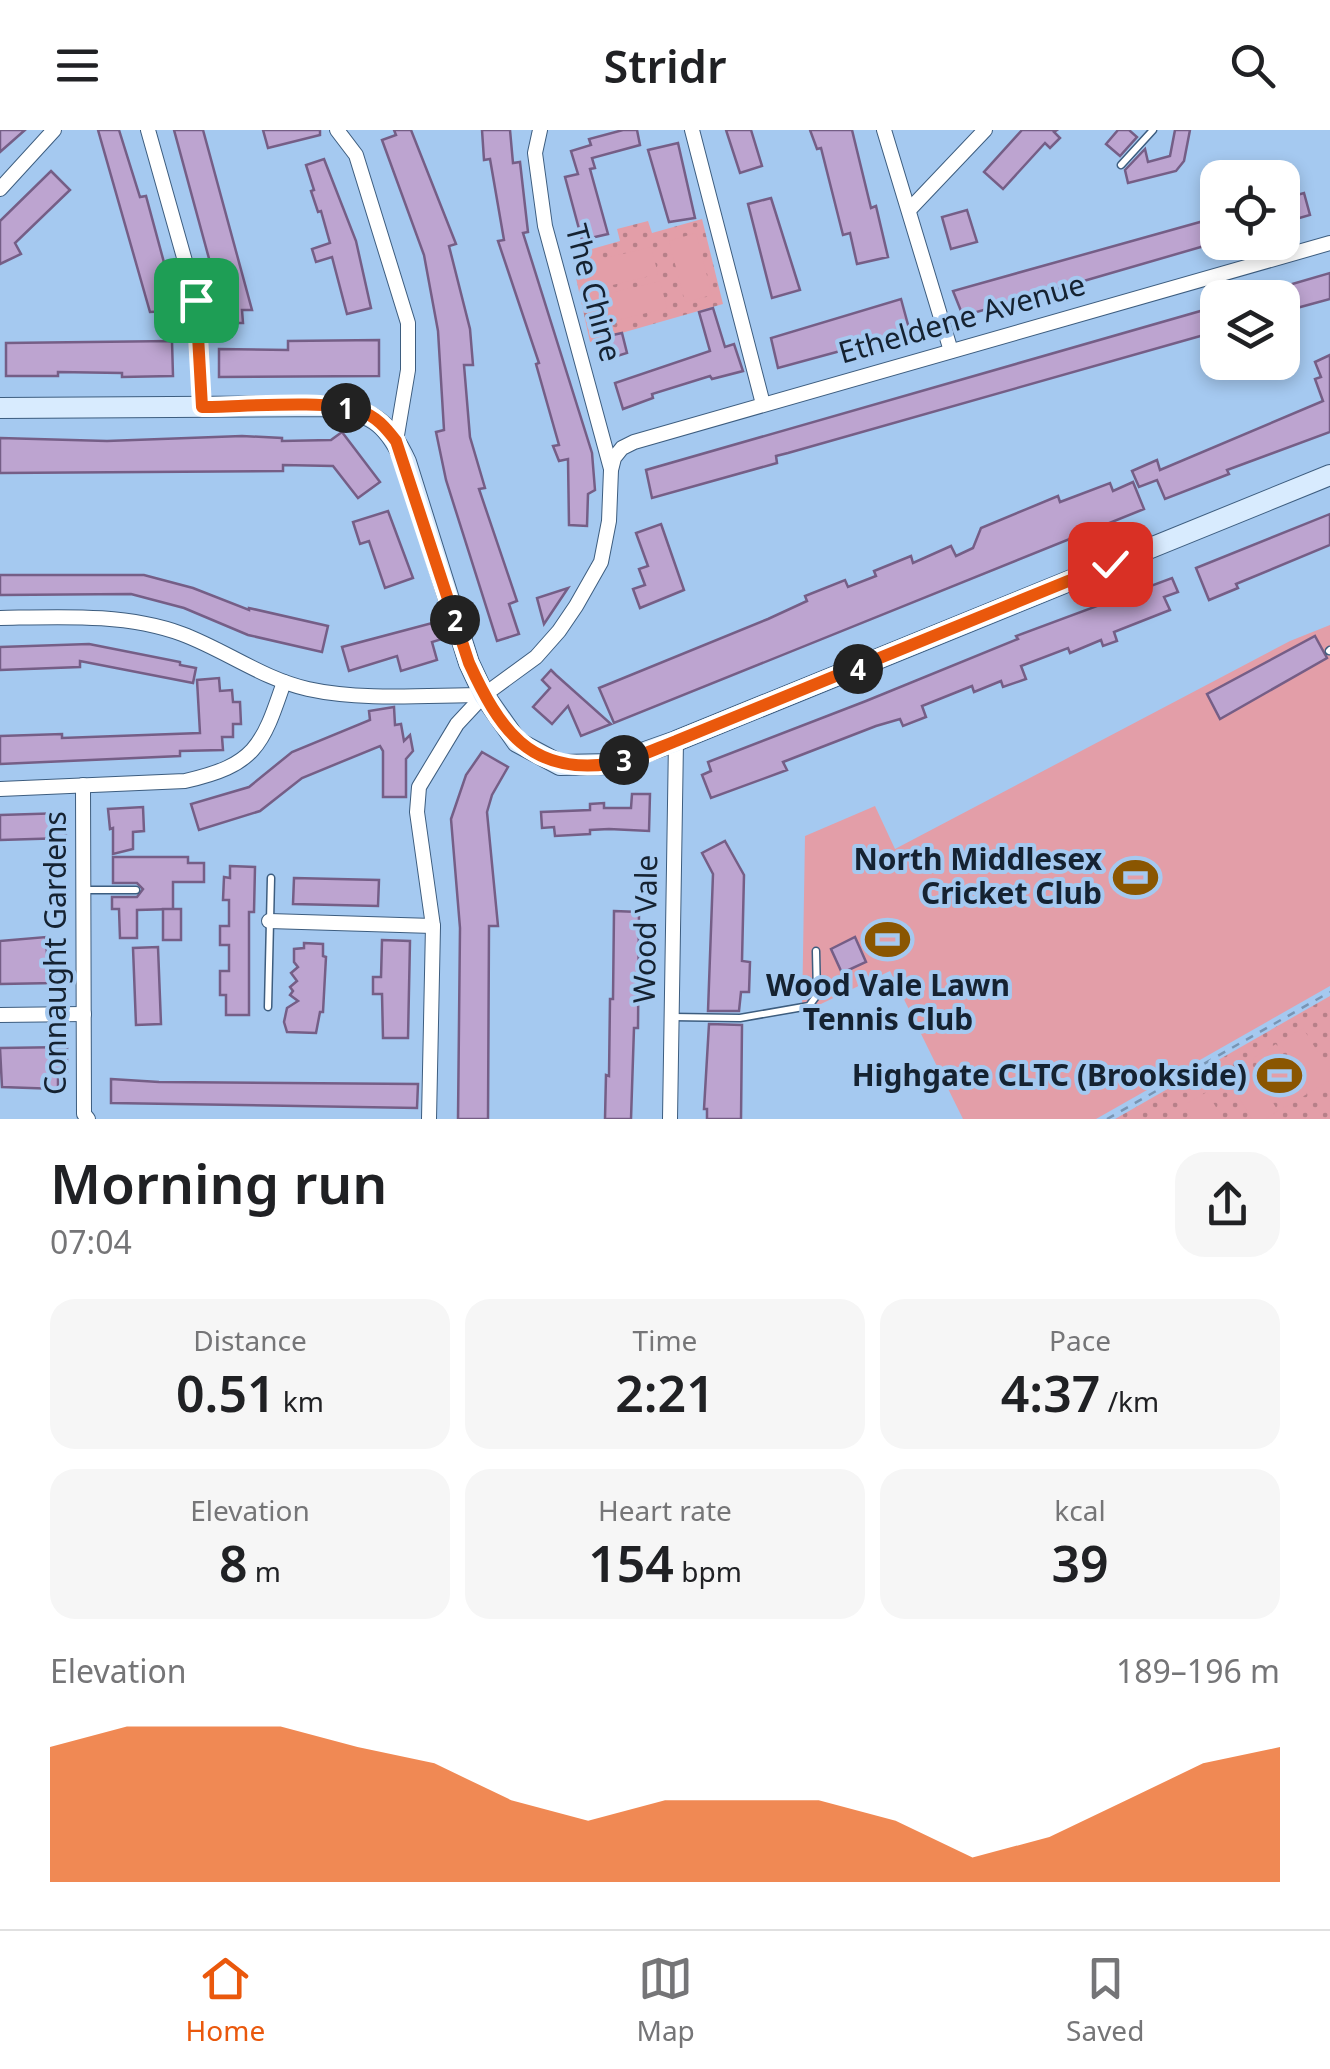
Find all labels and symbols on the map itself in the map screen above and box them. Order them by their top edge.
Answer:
street label: The Chine [556,219,632,366]
pin [154,258,239,343]
street label: Etheldene Avenue [834,263,1090,372]
pin: 1 [321,383,371,433]
pin [1068,522,1153,607]
pin: 2 [430,595,480,645]
pin: 4 [833,644,883,694]
pin: 3 [599,735,649,785]
street label: Connaught Gardens [34,811,75,1095]
place label: North Middlesex Cricket Club [853,838,1103,913]
sports icon: North Middlesex Cricket Club [1111,853,1159,901]
street label: Wood Vale [623,854,666,1004]
sports icon: Wood Vale Lawn Tennis Club [864,915,912,963]
place label: Wood Vale Lawn Tennis Club [766,964,1010,1039]
sports icon: Highgate CLTC (Brookside) [1256,1052,1304,1100]
place label: Highgate CLTC (Brookside) [852,1054,1247,1095]

